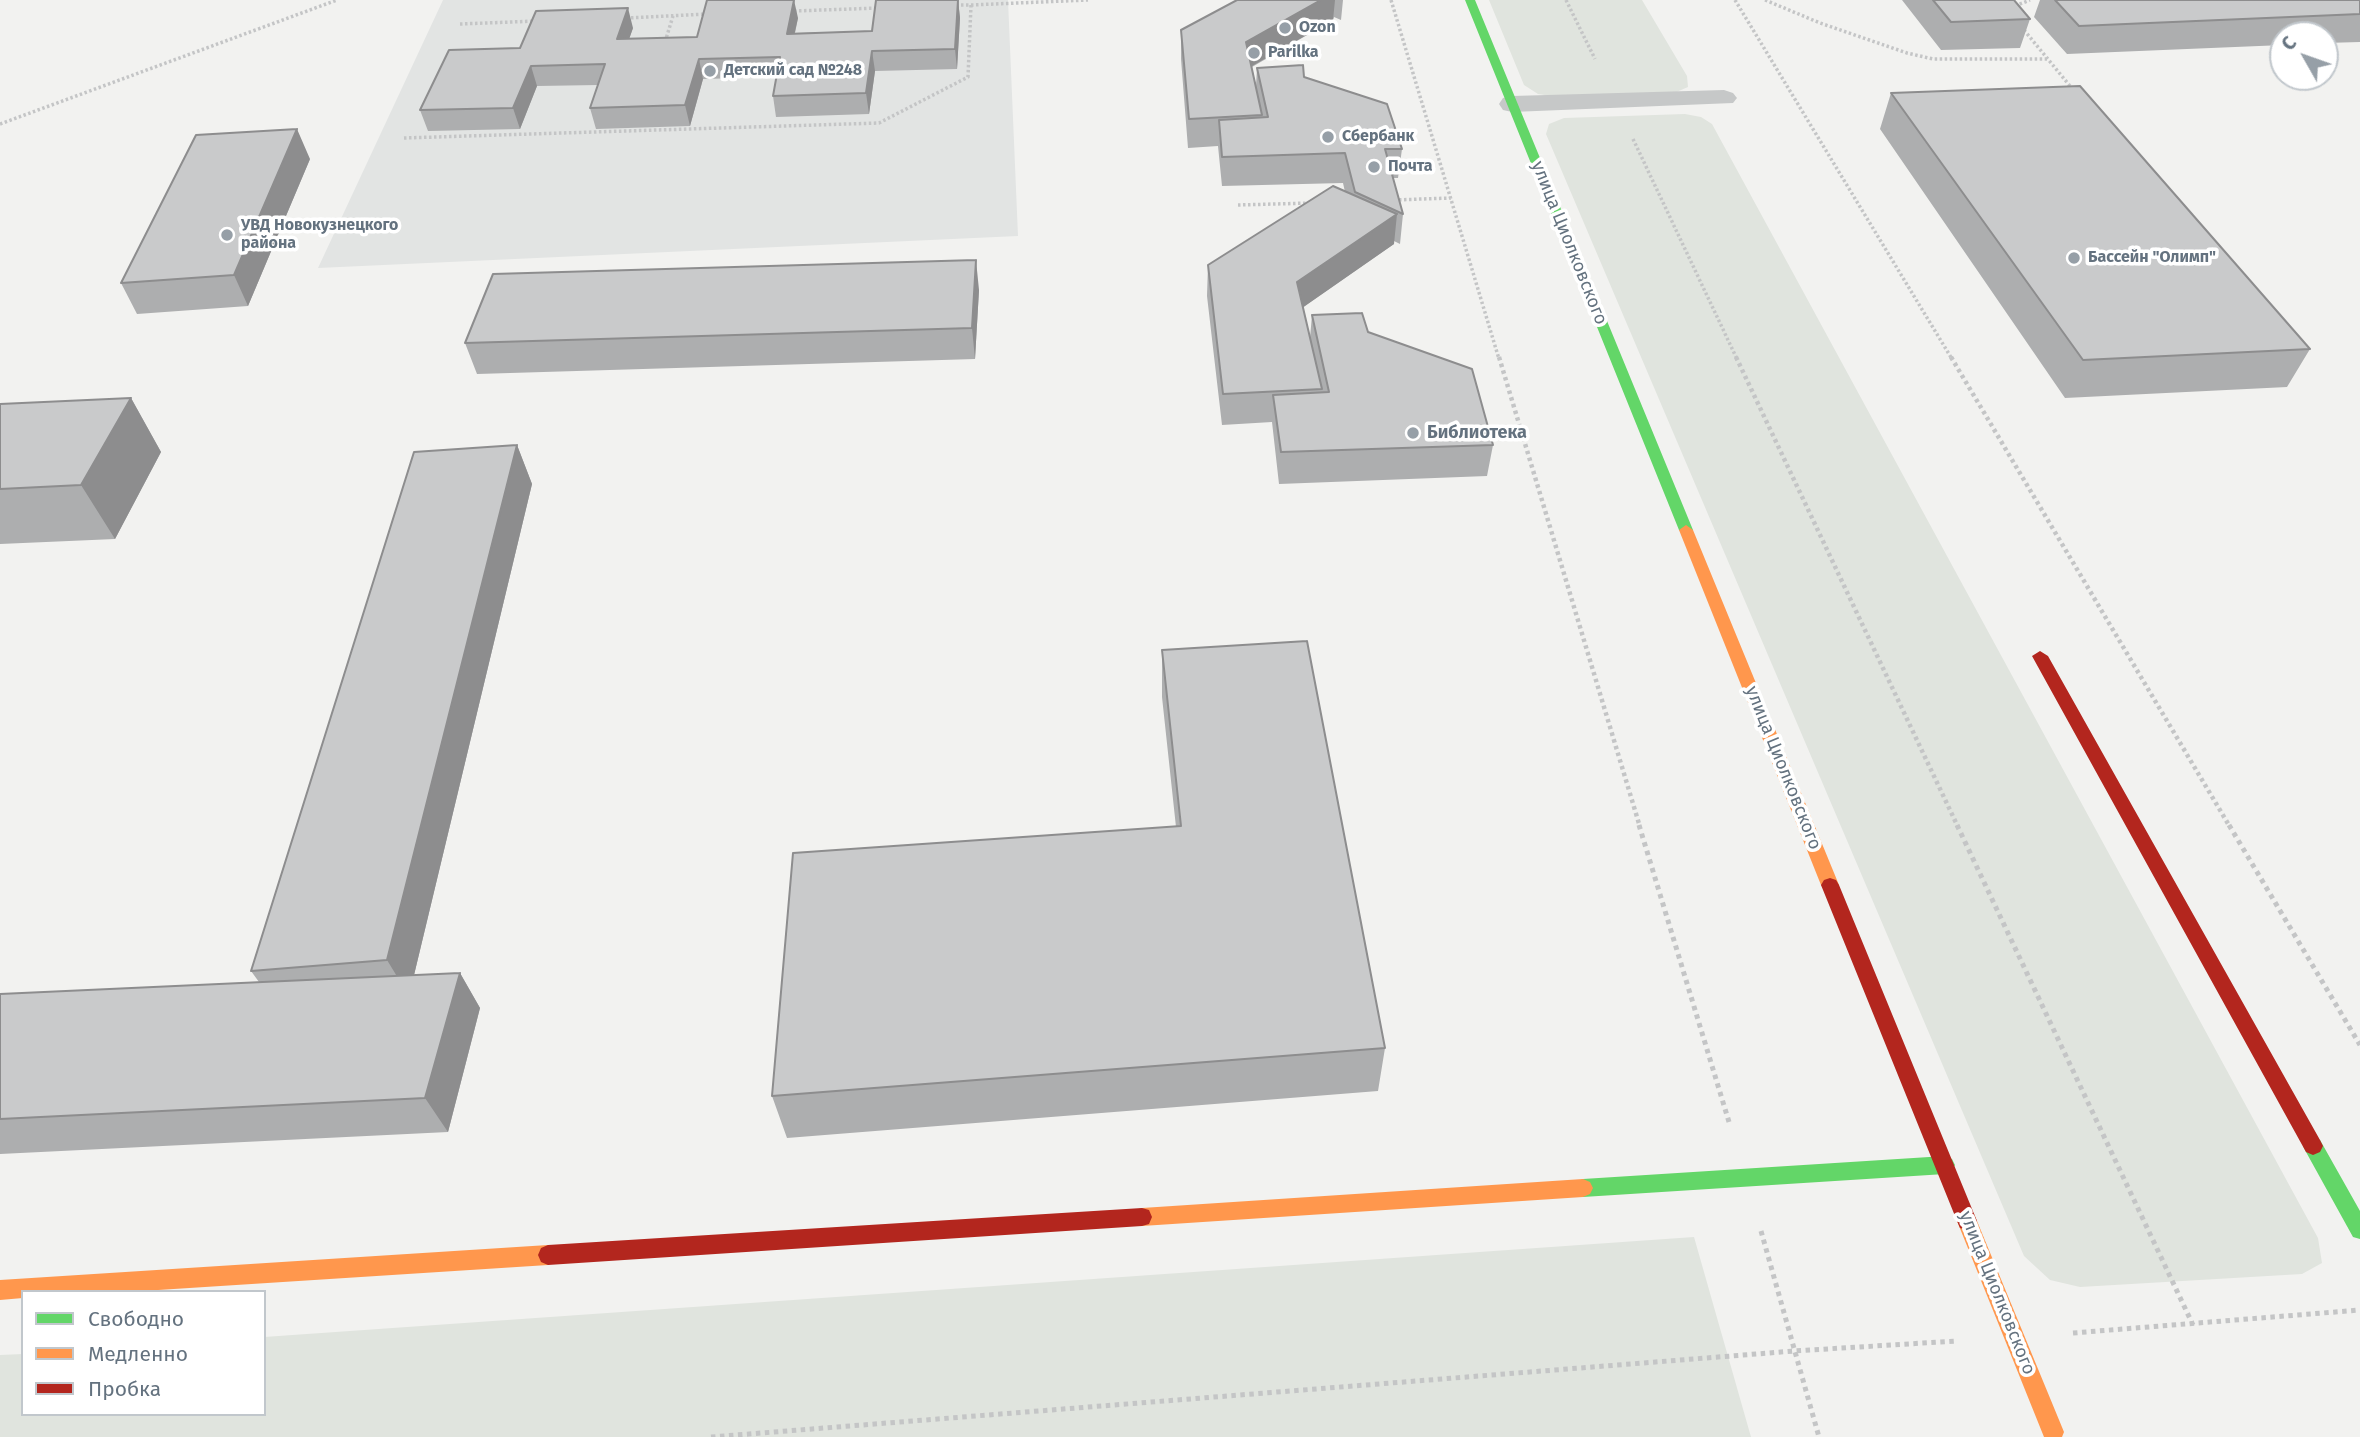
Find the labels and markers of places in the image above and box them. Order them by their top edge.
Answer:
place label: Ozon [1299,18,1336,38]
marker: Ozon [1277,20,1293,36]
place label: Parilka [1268,43,1319,63]
marker: Parilka [1246,45,1262,61]
place label: Детский сад №248 [724,61,862,81]
marker: Детский сад №248 [702,63,718,79]
place label: Сбербанк [1342,127,1414,147]
marker: Сбербанк [1320,129,1336,145]
place label: Почта [1388,157,1432,177]
marker: Почта [1366,159,1382,175]
place label: УВД Новокузнецкого района [241,216,398,254]
marker: УВД Новокузнецкого района [219,227,235,243]
place label: Бассейн "Олимп" [2088,248,2216,268]
marker: Бассейн "Олимп" [2066,250,2082,266]
place label: Библиотека [1427,422,1527,444]
marker: Библиотека [1405,425,1421,441]

